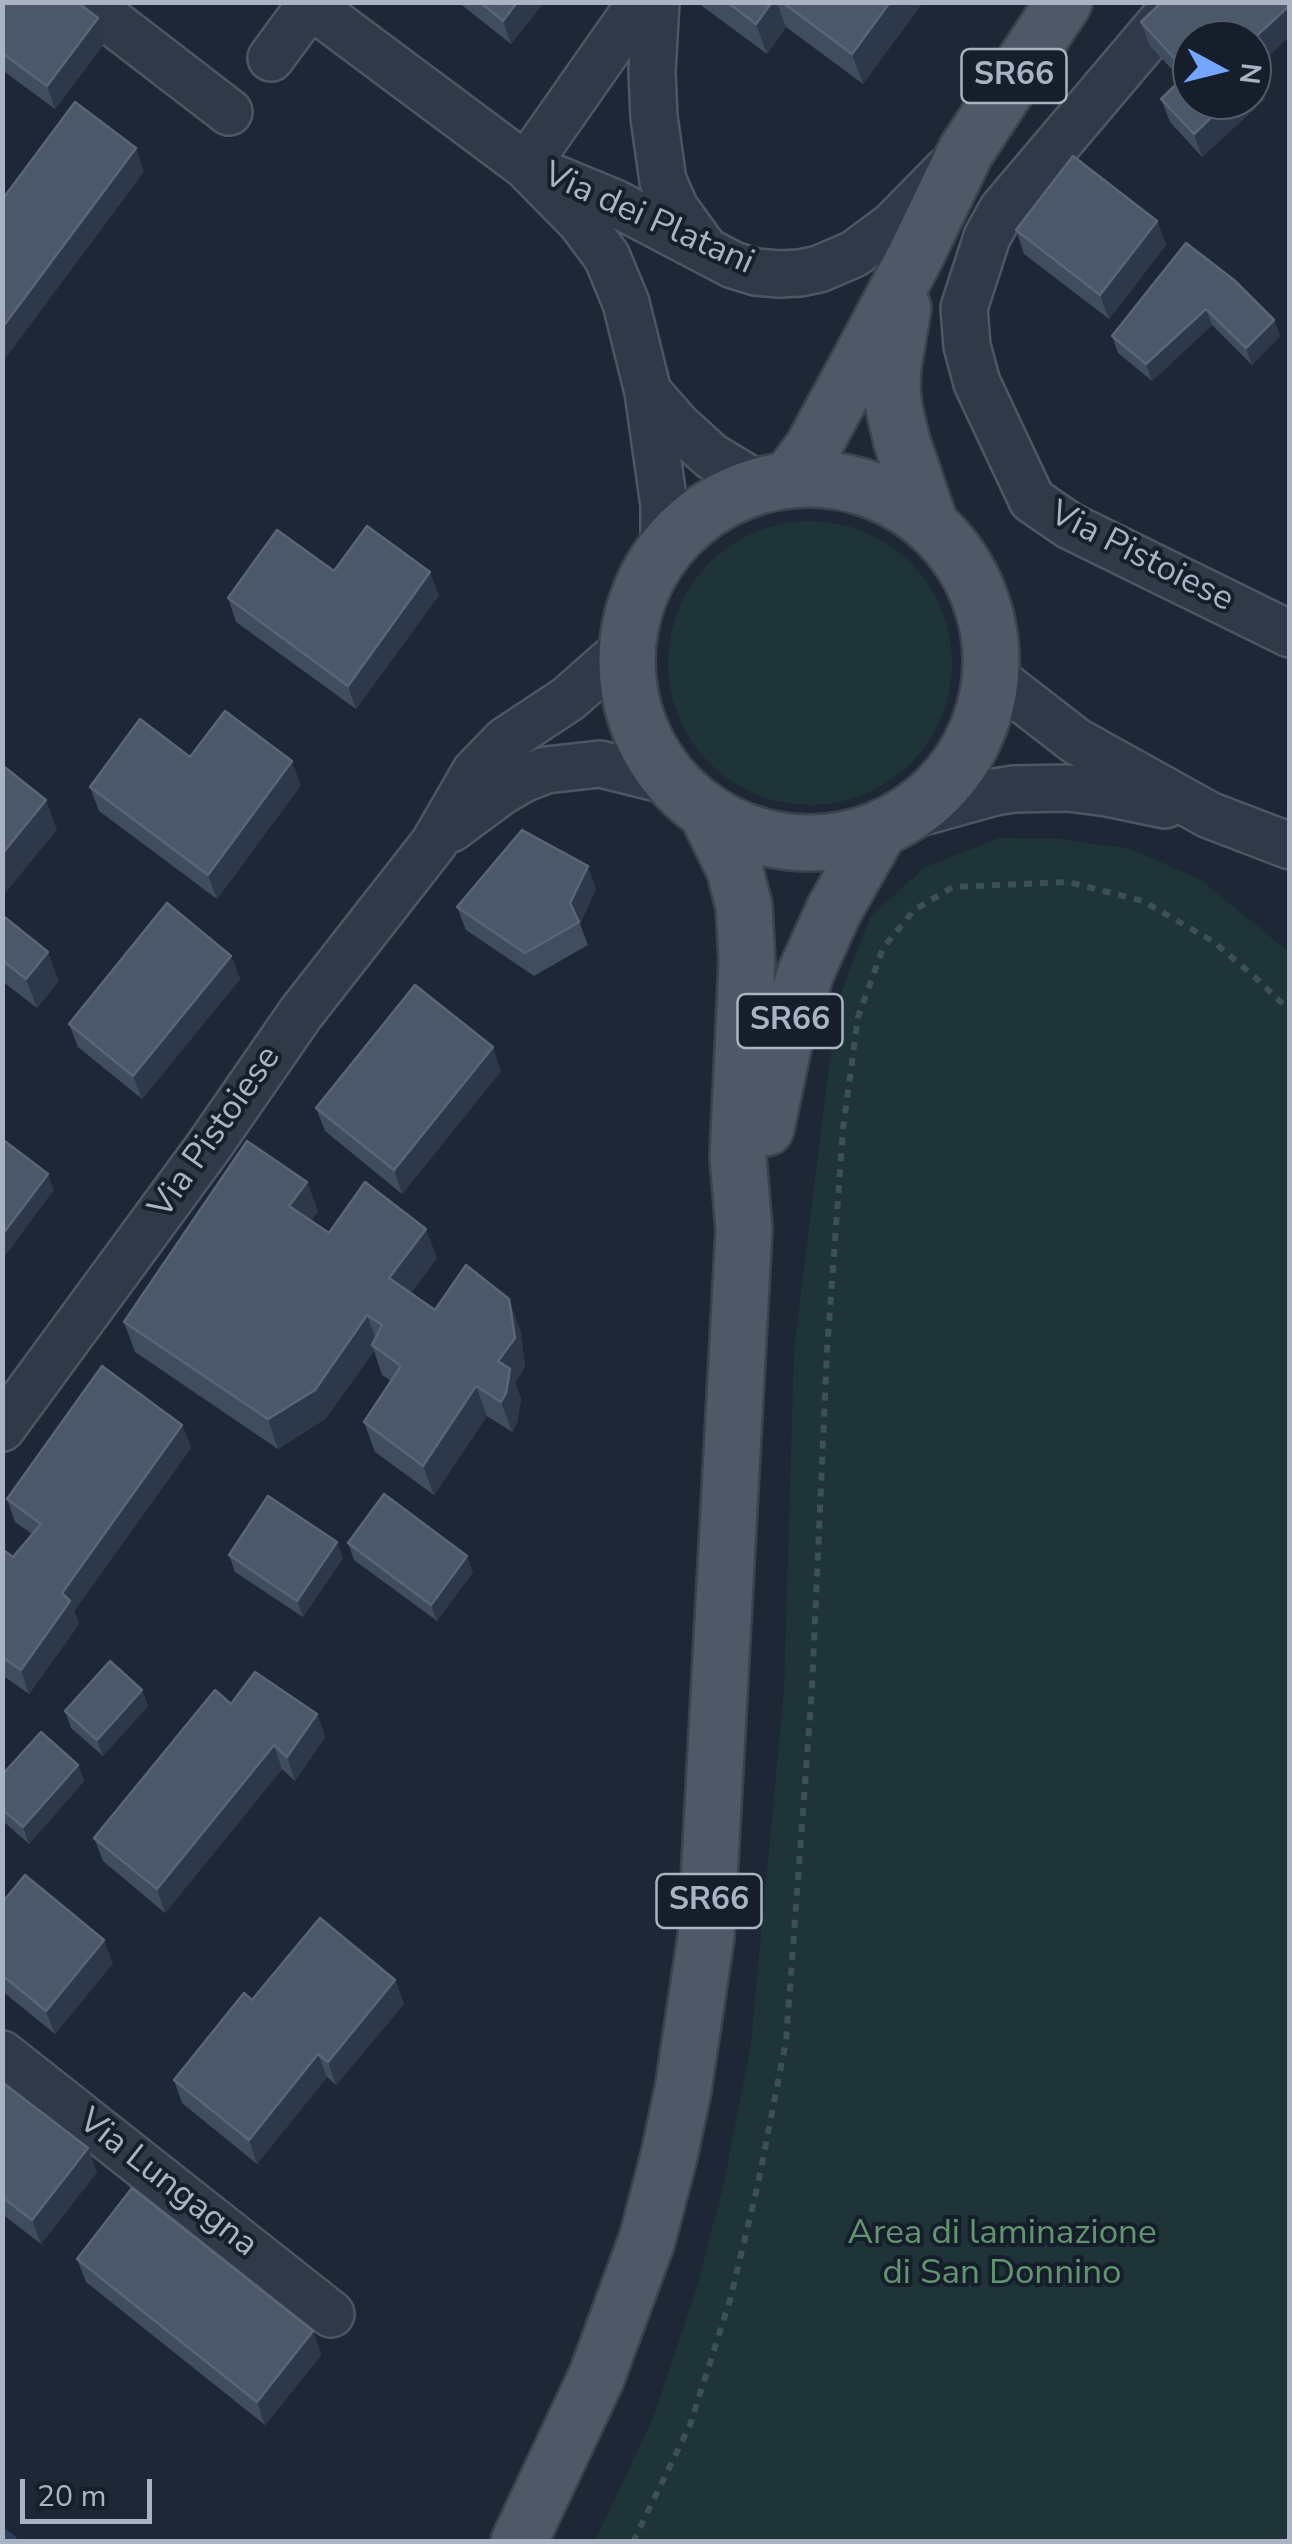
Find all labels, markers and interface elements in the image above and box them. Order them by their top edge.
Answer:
north arrow [1172,20,1272,120]
road number: SR66 [962,49,1066,103]
text: N [1230,61,1270,86]
street label: Via dei Platani [536,155,760,285]
street label: Via Pistoiese [1042,494,1240,622]
road number: SR66 [738,994,842,1048]
street label: Via Pistoiese [141,1039,291,1227]
road number: SR66 [656,1874,762,1928]
street label: Via Lungagna [69,2101,265,2267]
park label: Area di laminazione di San Donnino [847,2214,1157,2296]
scale bar [25,2459,158,2521]
text: 20 m [37,2476,106,2517]

